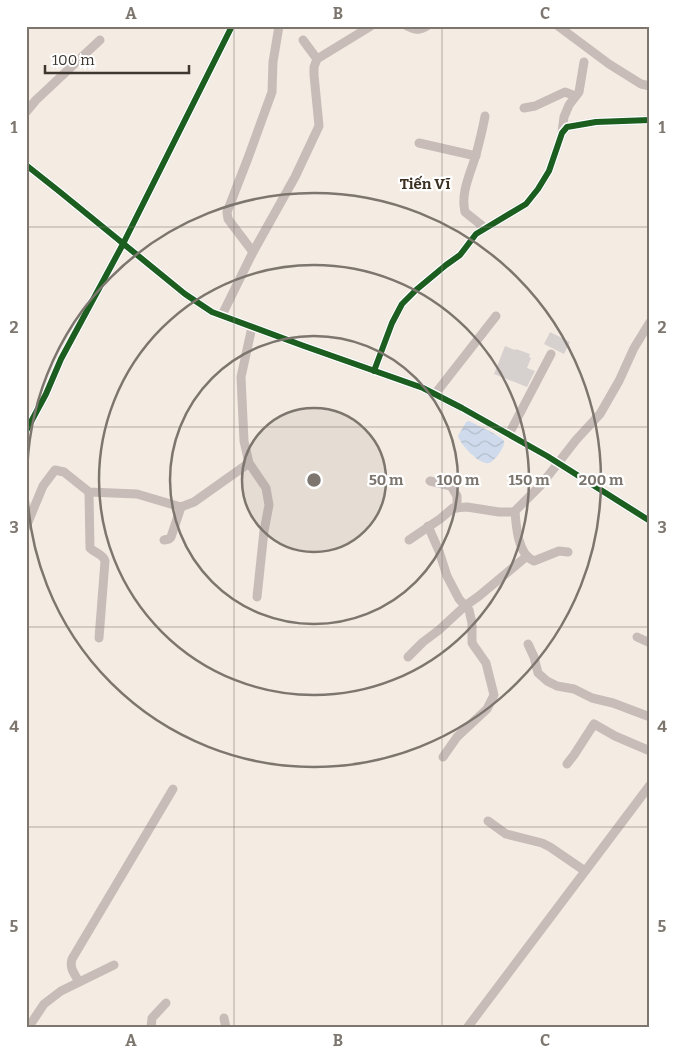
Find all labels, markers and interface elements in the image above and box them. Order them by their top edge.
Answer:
text: A [125,4,137,23]
text: B [333,4,343,23]
text: C [540,4,550,23]
scale bar [45,42,189,74]
text: 100 m [52,51,95,69]
text: 1 [11,118,18,137]
text: 1 [659,118,666,137]
district label: Tiến Vĩ [400,175,450,193]
text: 2 [9,318,19,337]
text: 2 [657,318,667,337]
centre of rings [305,471,323,489]
text: 50 m [369,471,404,489]
text: 100 m [437,471,480,489]
text: 150 m [508,471,550,489]
text: 200 m [579,471,624,489]
text: 3 [9,518,19,537]
text: 3 [657,518,667,537]
text: 4 [9,717,19,736]
text: 4 [657,717,667,736]
text: 5 [10,917,19,936]
text: 5 [658,917,667,936]
text: A [125,1031,137,1050]
text: B [333,1031,343,1050]
text: C [540,1031,550,1050]

